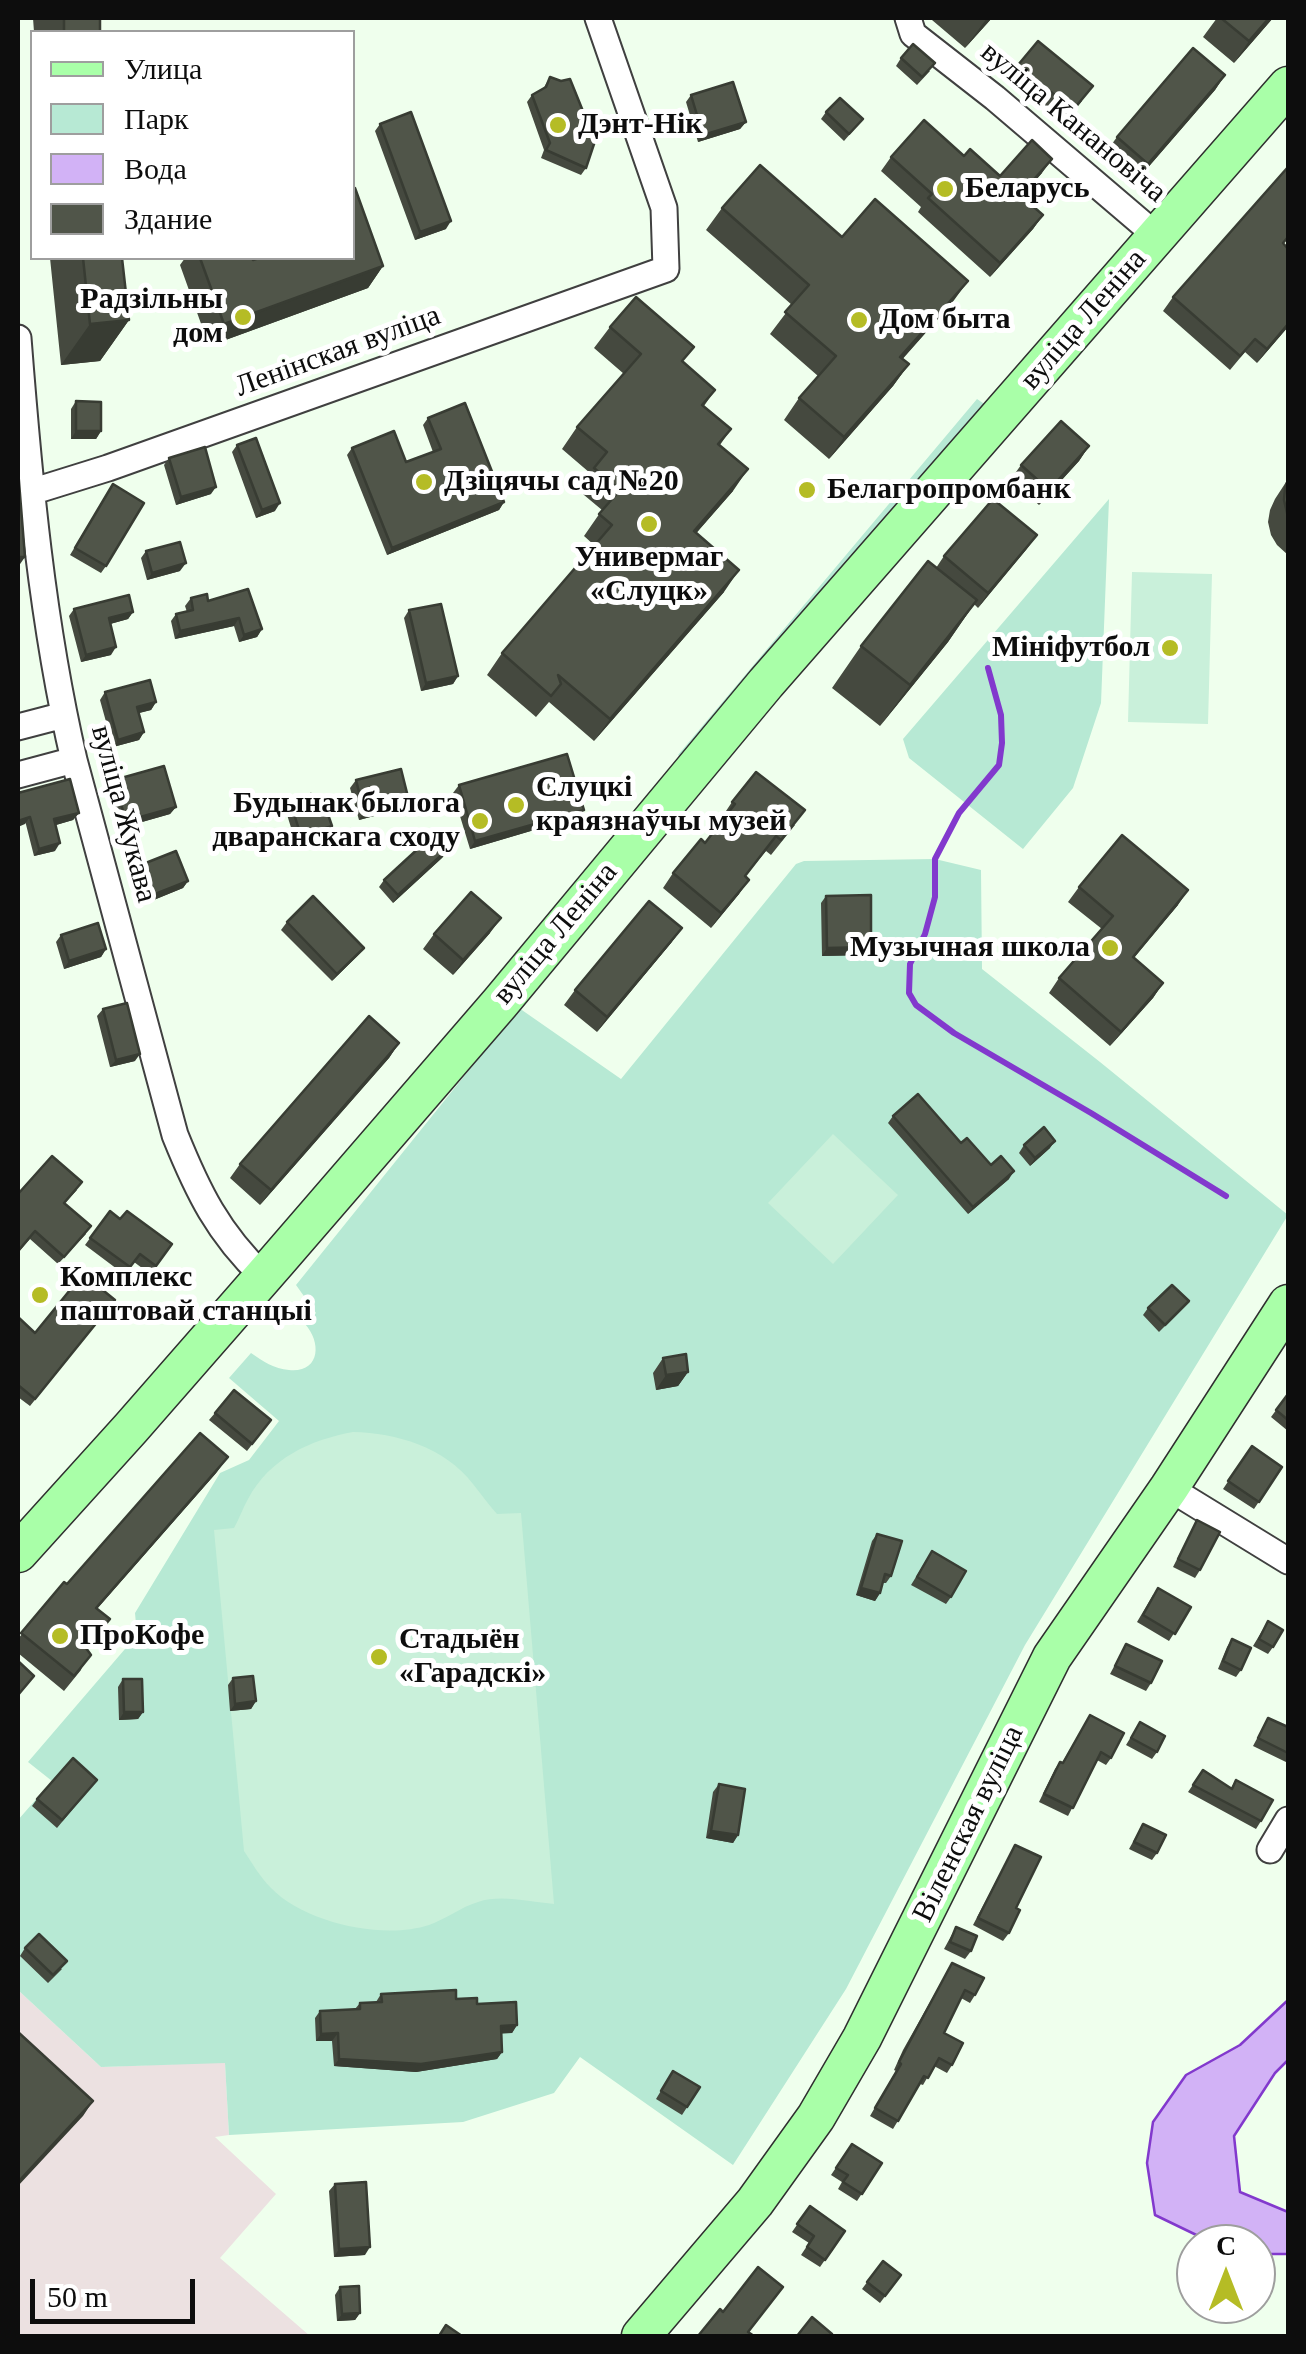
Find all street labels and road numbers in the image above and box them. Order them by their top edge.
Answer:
street label: вуліца Канановіча [973,35,1173,211]
street label: вуліца Леніна [1013,242,1155,398]
street label: Ленінская вуліца [231,298,445,406]
street label: вуліца Жукава [82,721,164,907]
street label: вуліца Леніна [486,856,626,1012]
street label: Віленская вуліца [906,1720,1032,1928]

